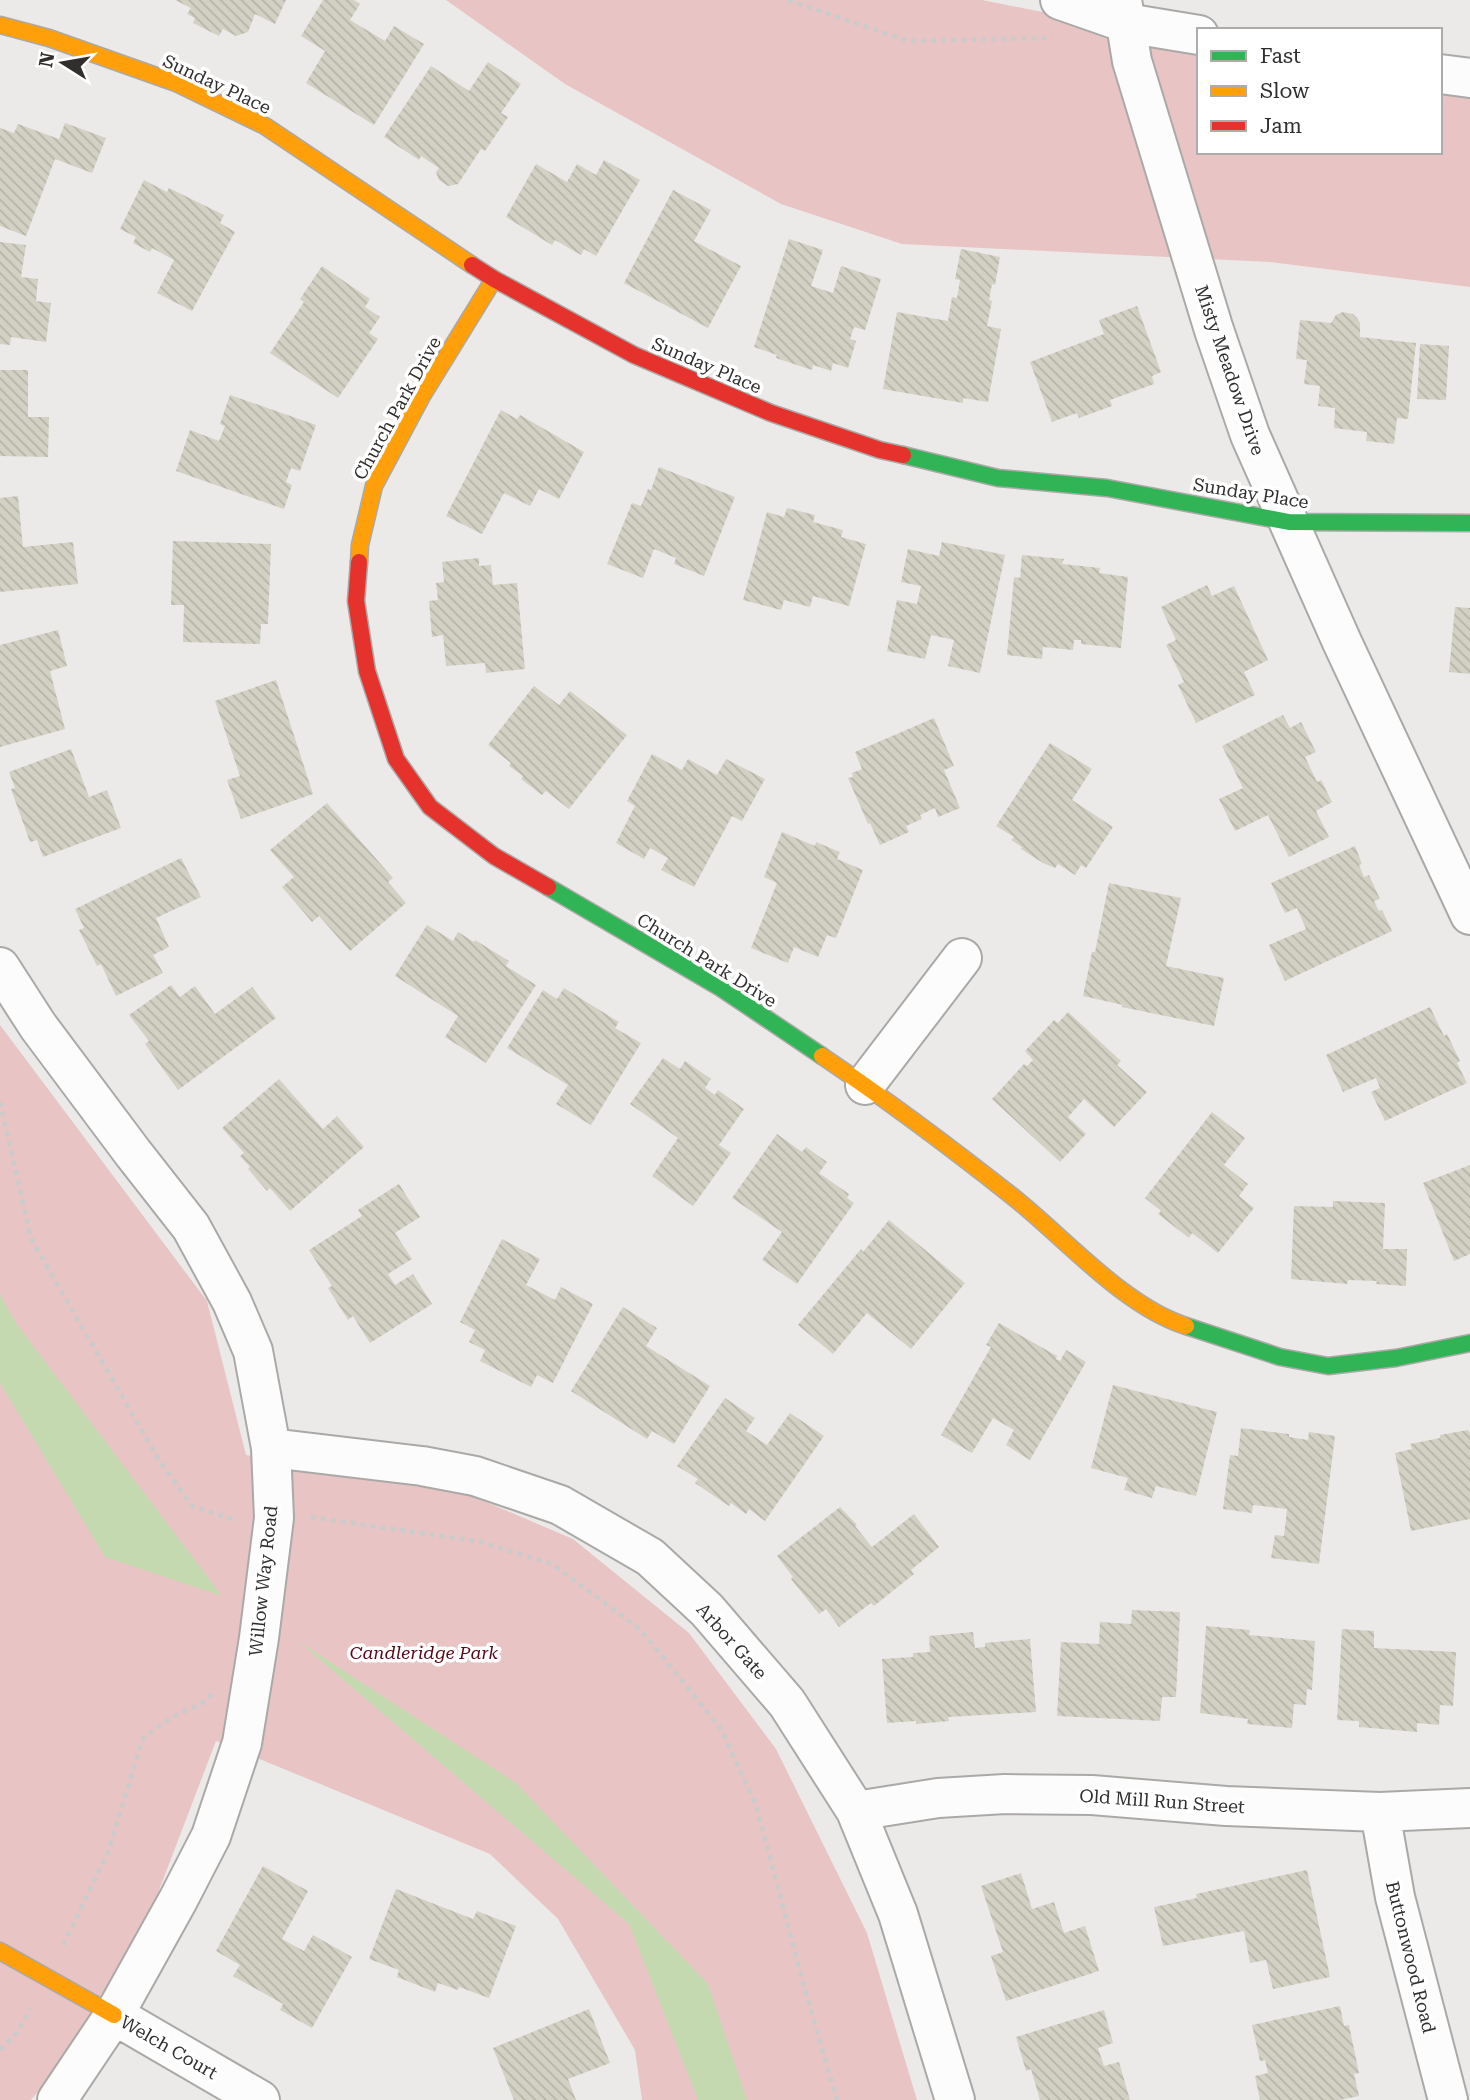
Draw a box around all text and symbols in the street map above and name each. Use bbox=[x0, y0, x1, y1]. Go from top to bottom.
north arrow bbox=[28, 28, 98, 98]
legend bbox=[1197, 28, 1442, 154]
text: Fast bbox=[1260, 44, 1301, 68]
text: N bbox=[34, 50, 60, 69]
street label: Sunday Place bbox=[160, 50, 274, 118]
text: Slow bbox=[1260, 79, 1310, 103]
text: Jam bbox=[1260, 114, 1302, 138]
street label: Misty Meadow Drive bbox=[1191, 282, 1269, 458]
street label: Church Park Drive bbox=[349, 333, 445, 483]
street label: Sunday Place bbox=[649, 333, 765, 397]
street label: Sunday Place bbox=[1192, 474, 1310, 513]
street label: Church Park Drive bbox=[633, 909, 781, 1011]
street label: Willow Way Road bbox=[245, 1504, 281, 1657]
street label: Arbor Gate bbox=[692, 1599, 772, 1683]
park label: Candleridge Park bbox=[350, 1642, 498, 1663]
street label: Old Mill Run Street bbox=[1079, 1785, 1246, 1817]
street label: Buttonwood Road bbox=[1382, 1879, 1440, 2036]
street label: Welch Court bbox=[117, 2011, 222, 2083]

